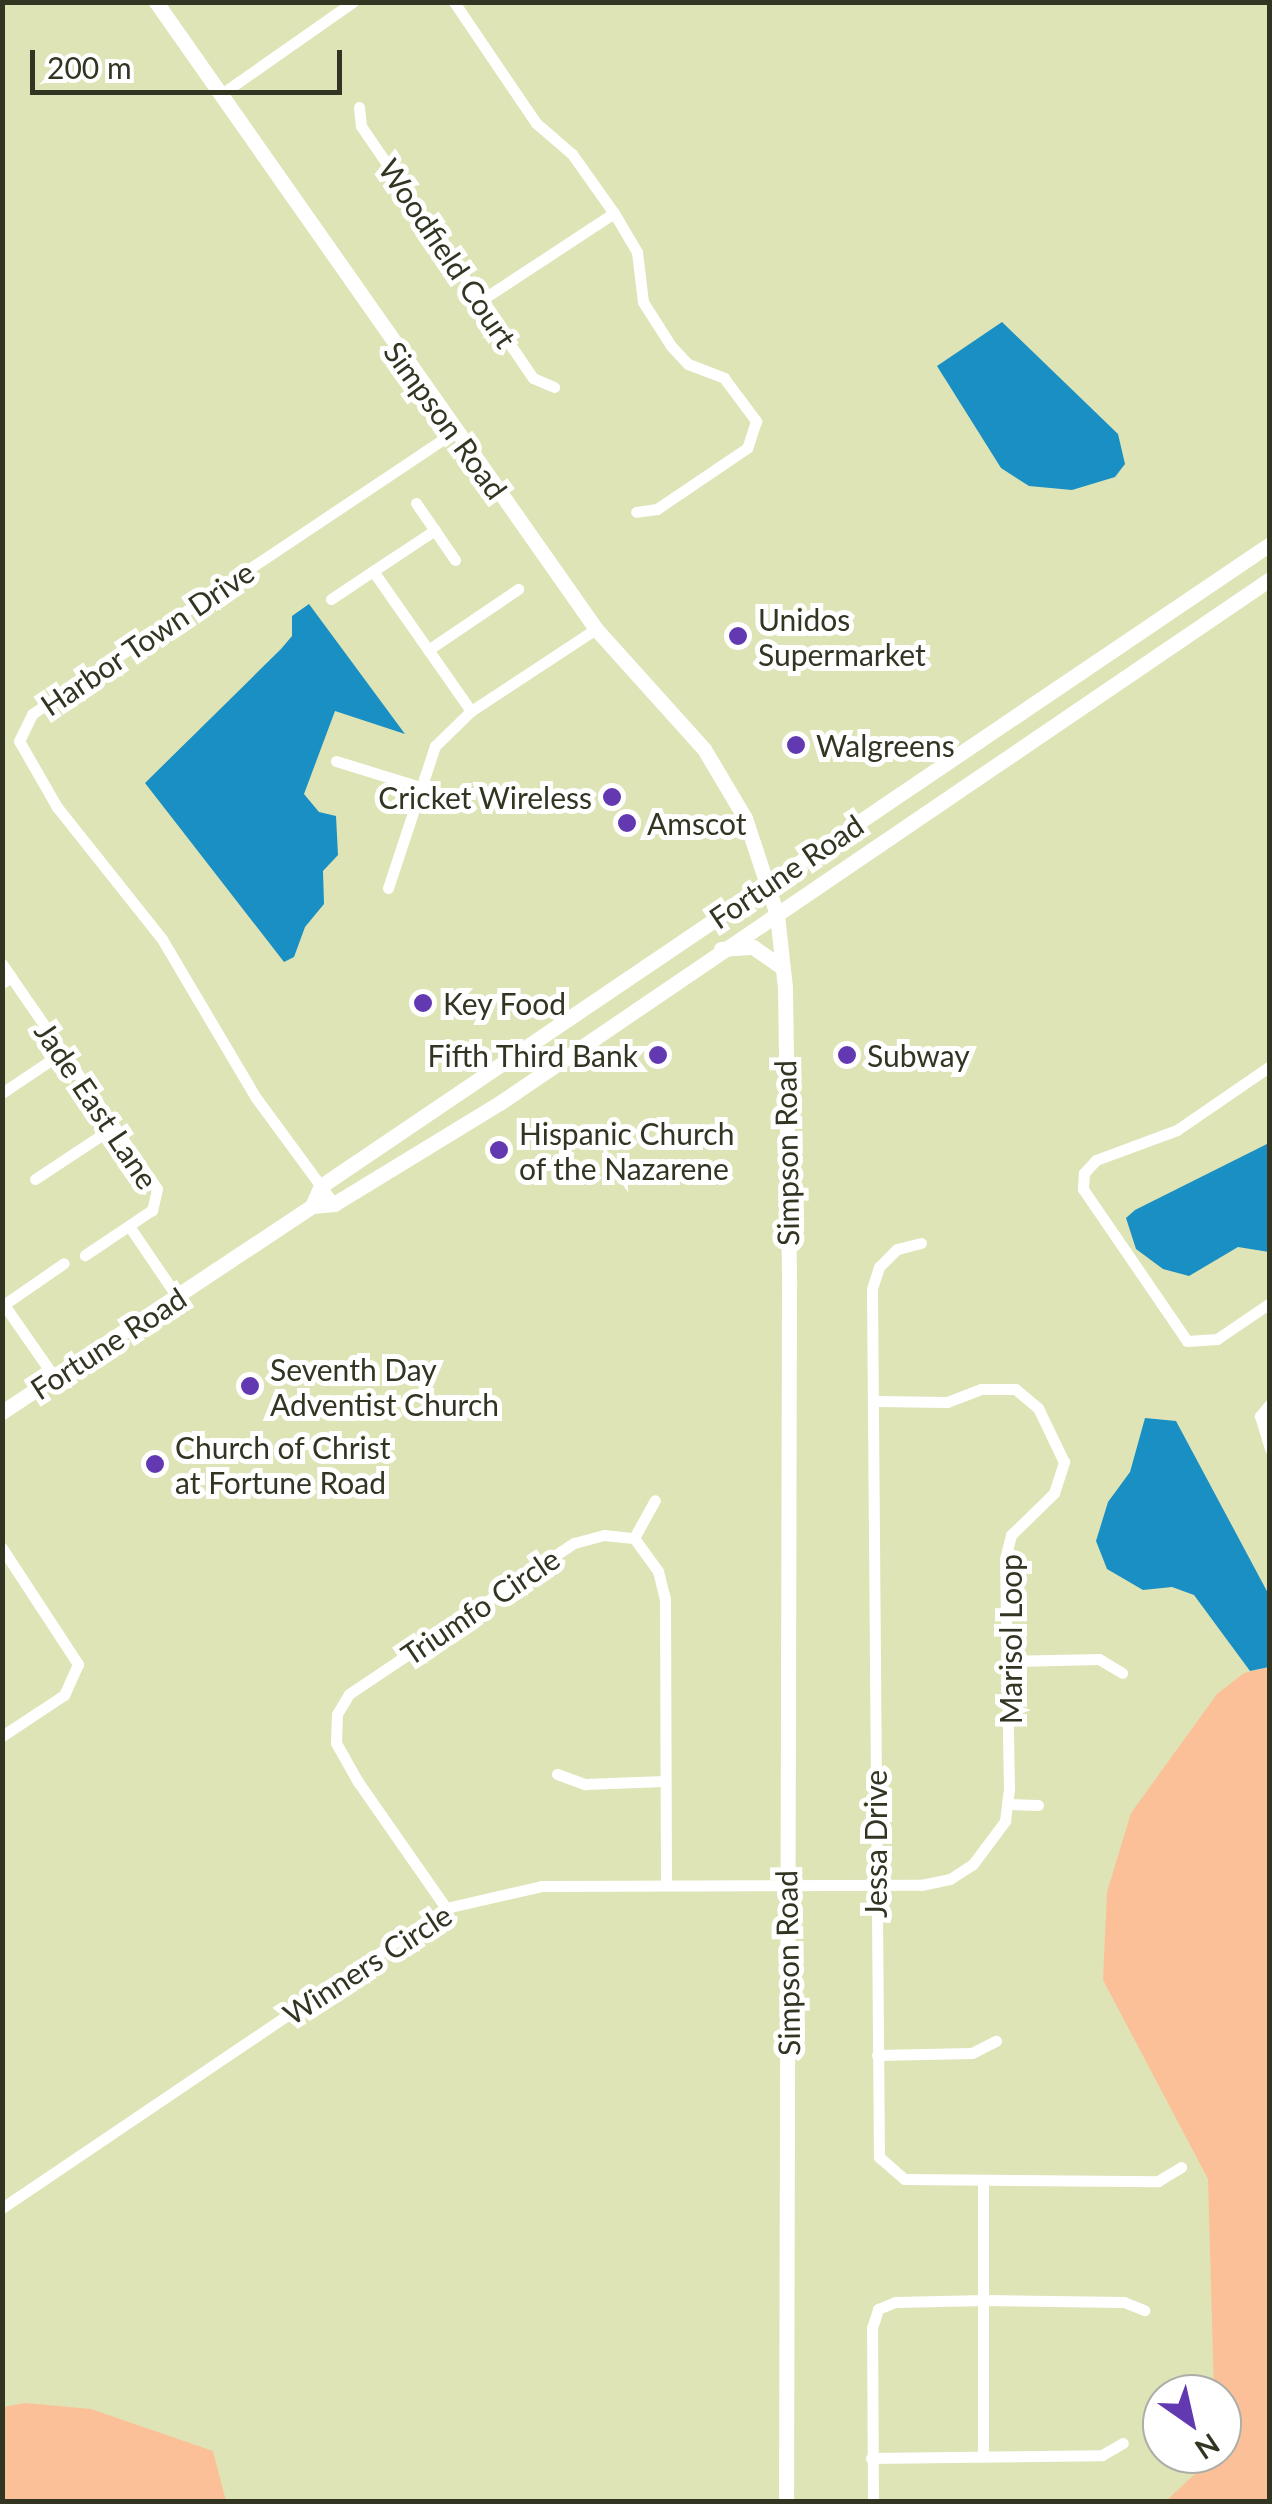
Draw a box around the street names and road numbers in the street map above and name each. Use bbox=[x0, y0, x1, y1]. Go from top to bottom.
street label: Woodfield Court bbox=[372, 152, 524, 354]
street label: Simpson Road bbox=[377, 334, 515, 506]
street label: Harbor Town Drive bbox=[33, 553, 261, 723]
street label: Fortune Road bbox=[702, 806, 870, 936]
street label: Jade East Lane bbox=[28, 1015, 166, 1195]
street label: Simpson Road bbox=[766, 1060, 806, 1246]
street label: Fortune Road bbox=[24, 1279, 192, 1407]
street label: Triumfo Circle bbox=[394, 1540, 566, 1672]
street label: Marisol Loop bbox=[992, 1554, 1028, 1724]
street label: Jessa Drive bbox=[857, 1770, 893, 1918]
street label: Simpson Road bbox=[767, 1870, 807, 2056]
street label: Winners Circle bbox=[276, 1896, 458, 2032]

